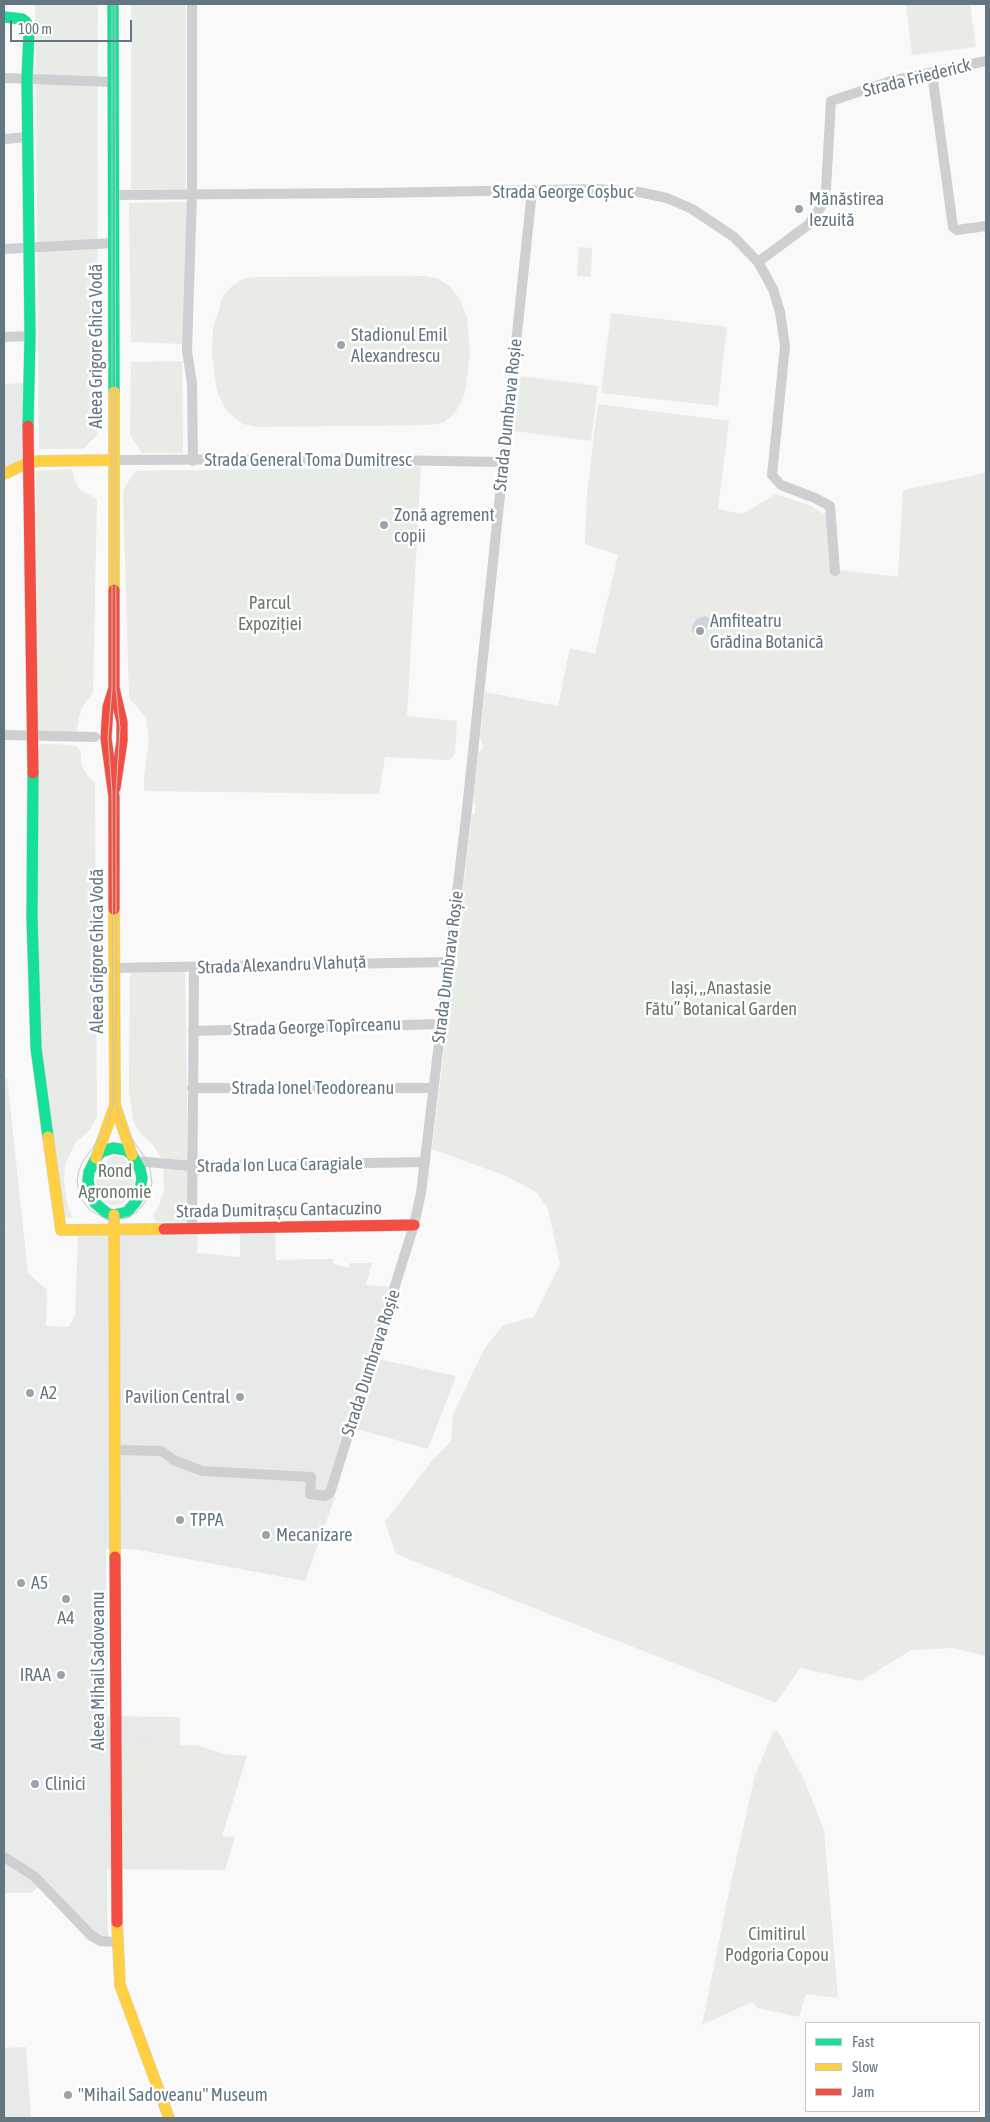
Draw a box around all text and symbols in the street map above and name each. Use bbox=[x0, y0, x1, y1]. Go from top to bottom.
scale bar bbox=[12, 10, 135, 42]
text: 100 m bbox=[18, 20, 52, 37]
street label: Strada Friederick bbox=[861, 54, 973, 102]
street label: Strada George Coșbuc bbox=[492, 181, 634, 203]
place label: Mănăstirea Iezuită bbox=[809, 188, 884, 230]
marker: Mănăstirea Iezuită bbox=[793, 203, 805, 215]
street label: Aleea Grigore Ghica Vodă bbox=[85, 264, 107, 428]
place label: Stadionul Emil Alexandrescu bbox=[351, 324, 447, 366]
street label: Strada Dumbrava Roșie bbox=[489, 338, 527, 492]
marker: Stadionul Emil Alexandrescu bbox=[335, 339, 347, 351]
street label: Strada General Toma Dumitresc bbox=[204, 449, 412, 471]
place label: Zonă agrement copii bbox=[394, 504, 495, 546]
marker: Zonă agrement copii bbox=[378, 519, 390, 531]
park label: Parcul Expoziției bbox=[238, 592, 302, 634]
place label: Amfiteatru Grădina Botanică bbox=[710, 610, 824, 652]
marker: Amfiteatru Grădina Botanică bbox=[694, 625, 706, 637]
street label: Aleea Grigore Ghica Vodă bbox=[86, 869, 108, 1033]
street label: Strada Dumbrava Roșie bbox=[428, 890, 468, 1044]
street label: Strada Alexandru Vlahuță bbox=[197, 951, 367, 979]
park label: Iași, „Anastasie Fătu” Botanical Garden bbox=[645, 977, 797, 1020]
street label: Strada George Topîrceanu bbox=[233, 1013, 401, 1041]
street label: Strada Ionel Teodoreanu bbox=[232, 1077, 394, 1099]
street label: Strada Ion Luca Caragiale bbox=[197, 1153, 363, 1177]
park label: Rond Agronomie bbox=[79, 1160, 151, 1202]
street label: Strada Dumitrașcu Cantacuzino bbox=[176, 1197, 382, 1223]
street label: Strada Dumbrava Roșie bbox=[337, 1287, 405, 1439]
place label: A2 bbox=[40, 1382, 57, 1404]
place label: Pavilion Central bbox=[125, 1386, 230, 1408]
marker: A2 bbox=[24, 1387, 36, 1399]
marker: Pavilion Central bbox=[234, 1391, 246, 1403]
place label: TPPA bbox=[190, 1509, 224, 1531]
marker: TPPA bbox=[174, 1514, 186, 1526]
place label: Mecanizare bbox=[276, 1524, 352, 1546]
marker: Mecanizare bbox=[260, 1529, 272, 1541]
place label: A5 bbox=[31, 1572, 48, 1594]
marker: A5 bbox=[15, 1577, 27, 1589]
street label: Aleea Mihail Sadoveanu bbox=[87, 1591, 109, 1751]
marker: A4 bbox=[60, 1593, 72, 1605]
place label: A4 bbox=[57, 1607, 75, 1629]
place label: IRAA bbox=[20, 1664, 51, 1686]
marker: IRAA bbox=[55, 1669, 67, 1681]
place label: Clinici bbox=[45, 1773, 86, 1795]
marker: Clinici bbox=[29, 1778, 41, 1790]
park label: Cimitirul Podgoria Copou bbox=[725, 1923, 829, 1966]
legend bbox=[805, 2022, 980, 2112]
text: Fast bbox=[852, 2033, 874, 2050]
text: Slow bbox=[852, 2058, 878, 2075]
text: Jam bbox=[852, 2083, 875, 2100]
place label: "Mihail Sadoveanu" Museum bbox=[78, 2084, 268, 2106]
marker: "Mihail Sadoveanu" Museum bbox=[62, 2089, 74, 2101]

